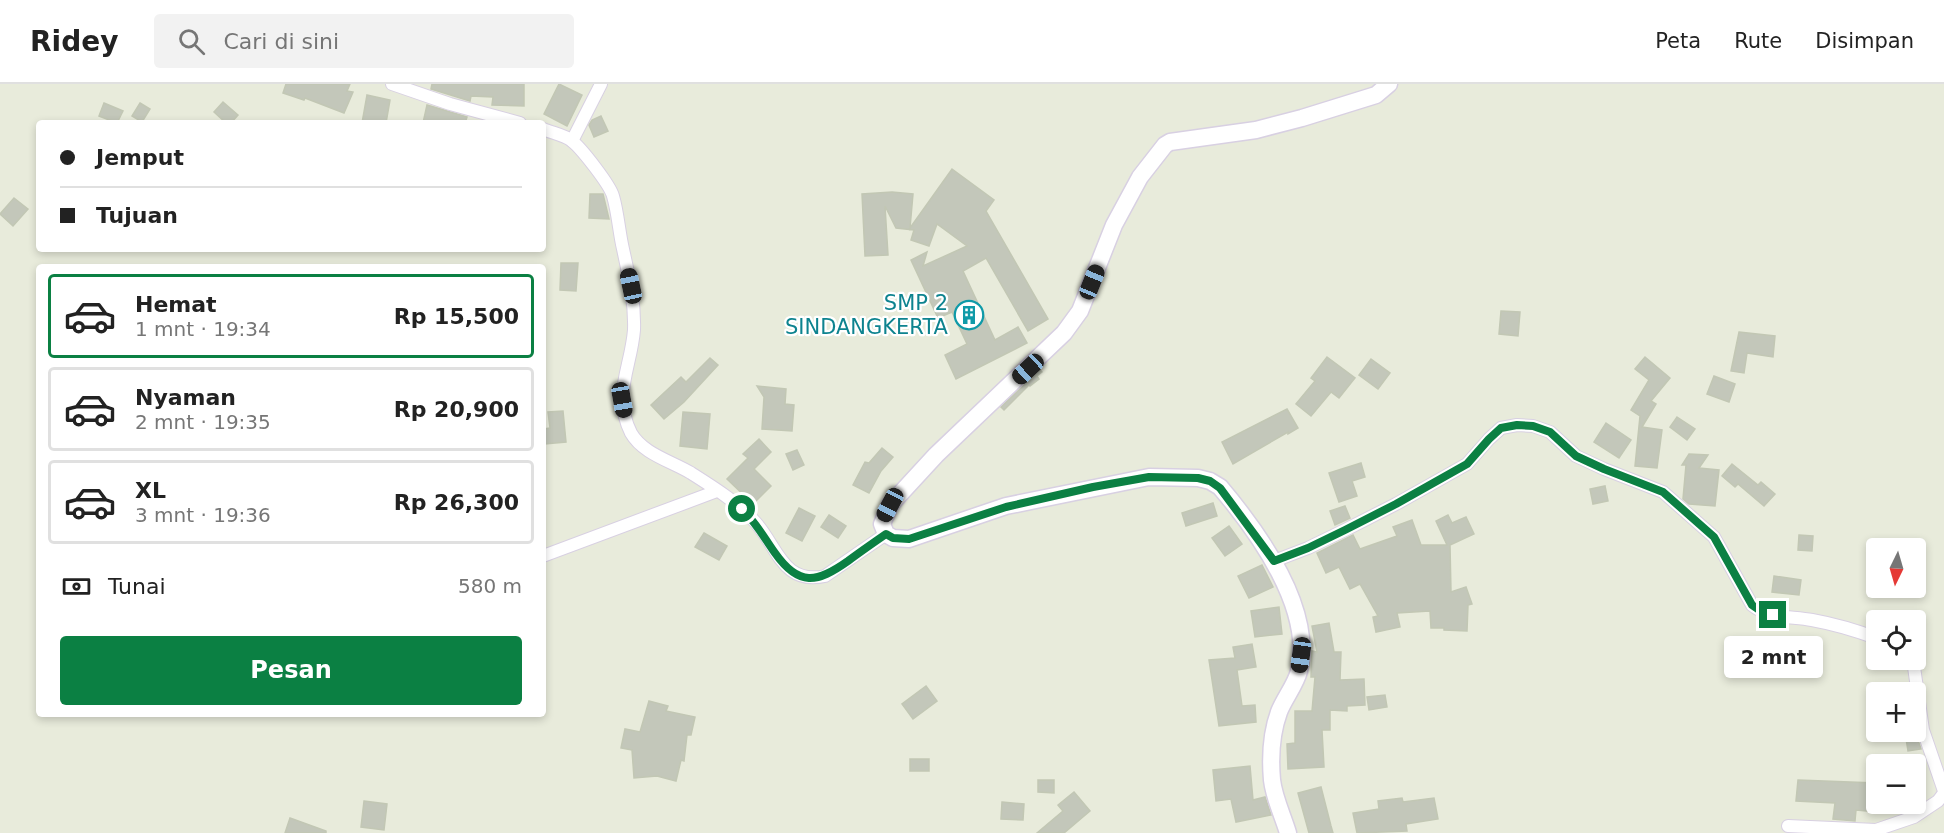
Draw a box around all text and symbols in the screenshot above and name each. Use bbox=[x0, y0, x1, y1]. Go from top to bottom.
search box bbox=[154, 14, 574, 68]
text: Ridey bbox=[30, 25, 118, 58]
icon: search bbox=[175, 25, 208, 58]
text: Cari di sini bbox=[223, 29, 339, 54]
text: Peta bbox=[1655, 29, 1701, 53]
text: Rute bbox=[1734, 29, 1782, 53]
text: Disimpan bbox=[1815, 29, 1914, 53]
text: Jemput bbox=[96, 145, 184, 170]
text: Tujuan bbox=[96, 203, 178, 228]
car bbox=[1077, 262, 1107, 302]
car bbox=[618, 267, 644, 305]
icon: car bbox=[63, 289, 117, 343]
place label: SMP 2 SINDANGKERTA bbox=[785, 291, 949, 339]
text: Hemat bbox=[135, 292, 217, 317]
building icon: SMP 2 SINDANGKERTA bbox=[953, 299, 985, 331]
text: Rp 15,500 bbox=[394, 304, 519, 329]
text: 1 mnt · 19:34 bbox=[135, 317, 271, 341]
car bbox=[1009, 350, 1047, 388]
car bbox=[610, 381, 634, 419]
icon: car bbox=[63, 382, 117, 436]
text: Nyaman bbox=[135, 385, 236, 410]
text: Rp 20,900 bbox=[394, 397, 519, 422]
text: 2 mnt · 19:35 bbox=[135, 410, 271, 434]
icon: car bbox=[63, 475, 117, 529]
text: XL bbox=[135, 478, 166, 503]
car bbox=[874, 485, 906, 525]
text: Rp 26,300 bbox=[394, 490, 519, 515]
route start bbox=[728, 495, 755, 522]
text: 3 mnt · 19:36 bbox=[135, 503, 271, 527]
north arrow bbox=[1866, 538, 1926, 598]
map controls bbox=[1866, 538, 1926, 814]
icon: cash bbox=[60, 570, 93, 603]
text: Tunai bbox=[108, 574, 166, 599]
text: 580 m bbox=[458, 574, 522, 598]
route end bbox=[1759, 601, 1786, 628]
button: locate bbox=[1866, 610, 1926, 670]
button: Pesan bbox=[60, 636, 522, 705]
car bbox=[1290, 636, 1312, 674]
callout: 2 mnt bbox=[1724, 636, 1822, 678]
text: 2 mnt bbox=[1741, 645, 1806, 669]
button: + bbox=[1866, 682, 1926, 742]
button: − bbox=[1866, 754, 1926, 814]

